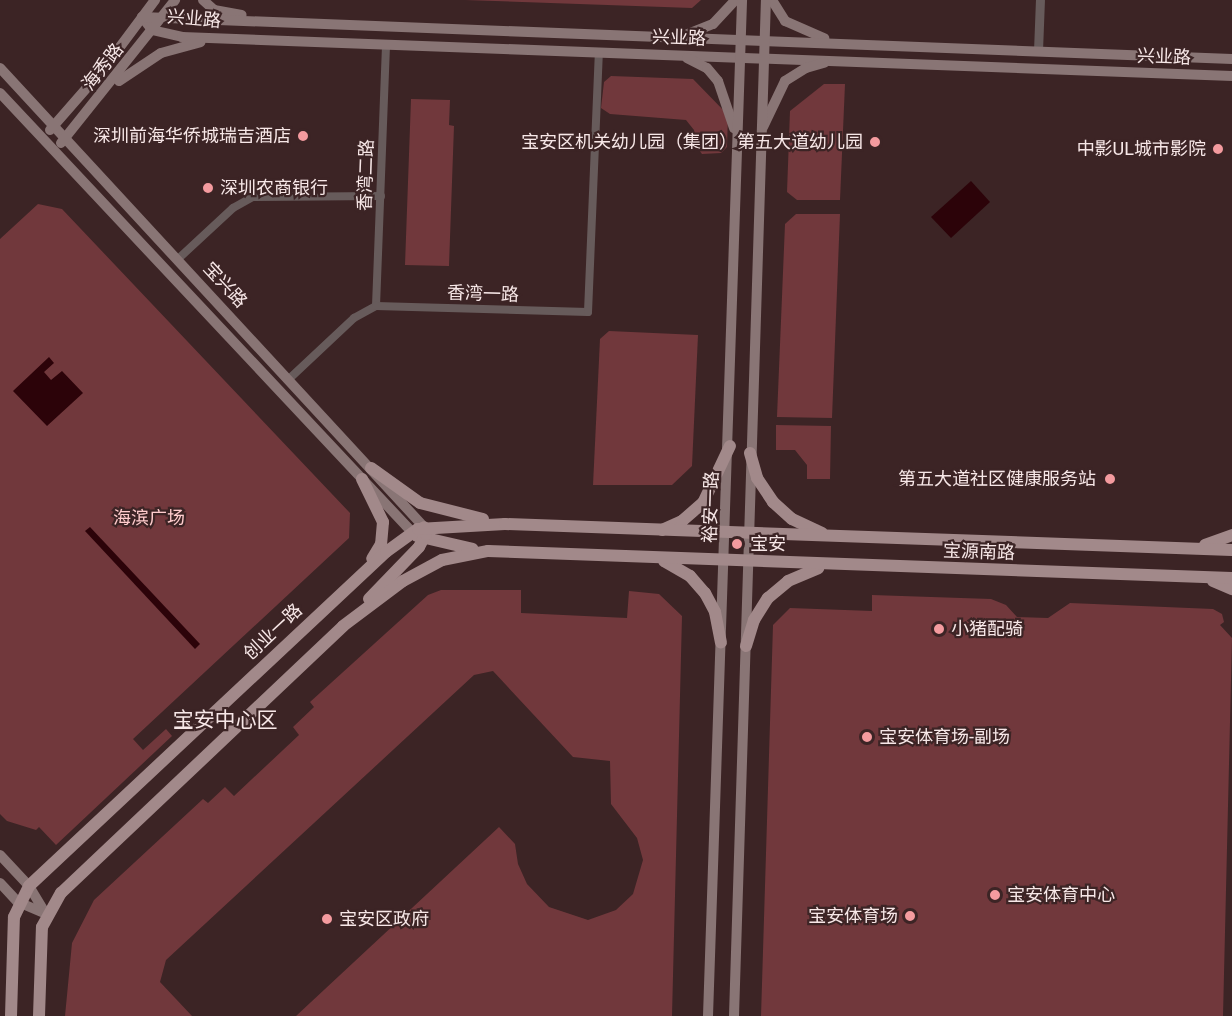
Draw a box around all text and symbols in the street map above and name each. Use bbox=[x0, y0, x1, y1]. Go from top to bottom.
street label: 兴业路 bbox=[166, 6, 222, 32]
street label: 兴业路 bbox=[652, 26, 706, 50]
street label: 海秀路 bbox=[78, 39, 128, 95]
street label: 兴业路 bbox=[1137, 45, 1191, 69]
place label: 深圳前海华侨城瑞吉酒店 bbox=[93, 125, 291, 147]
marker: 深圳前海华侨城瑞吉酒店 bbox=[296, 129, 310, 143]
place label: 宝安区机关幼儿园（集团）第五大道幼儿园 bbox=[521, 131, 863, 153]
marker: 宝安区机关幼儿园（集团）第五大道幼儿园 bbox=[868, 135, 882, 149]
place label: 中影UL城市影院 bbox=[1077, 138, 1206, 160]
street label: 香湾二路 bbox=[354, 139, 378, 211]
marker: 中影UL城市影院 bbox=[1211, 142, 1225, 156]
place label: 深圳农商银行 bbox=[220, 177, 328, 199]
marker: 深圳农商银行 bbox=[201, 181, 215, 195]
street label: 宝兴路 bbox=[199, 258, 251, 312]
street label: 香湾一路 bbox=[447, 282, 519, 306]
place label: 第五大道社区健康服务站 bbox=[898, 468, 1096, 490]
marker: 第五大道社区健康服务站 bbox=[1101, 470, 1119, 488]
street label: 裕安一路 bbox=[699, 471, 723, 543]
park label: 海滨广场 bbox=[113, 507, 185, 529]
place label: 宝安 bbox=[750, 533, 786, 555]
marker: 宝安 bbox=[728, 535, 746, 553]
street label: 宝源南路 bbox=[943, 540, 1015, 564]
street label: 创业一路 bbox=[239, 600, 307, 664]
place label: 小猪配骑 bbox=[951, 618, 1023, 640]
marker: 小猪配骑 bbox=[932, 622, 946, 636]
district label: 宝安中心区 bbox=[173, 707, 277, 733]
place label: 宝安体育场-副场 bbox=[879, 726, 1010, 748]
marker: 宝安体育场-副场 bbox=[860, 730, 874, 744]
place label: 宝安体育中心 bbox=[1007, 884, 1115, 906]
marker: 宝安体育中心 bbox=[988, 888, 1002, 902]
place label: 宝安体育场 bbox=[808, 905, 898, 927]
place label: 宝安区政府 bbox=[339, 908, 429, 930]
marker: 宝安体育场 bbox=[903, 909, 917, 923]
marker: 宝安区政府 bbox=[320, 912, 334, 926]

